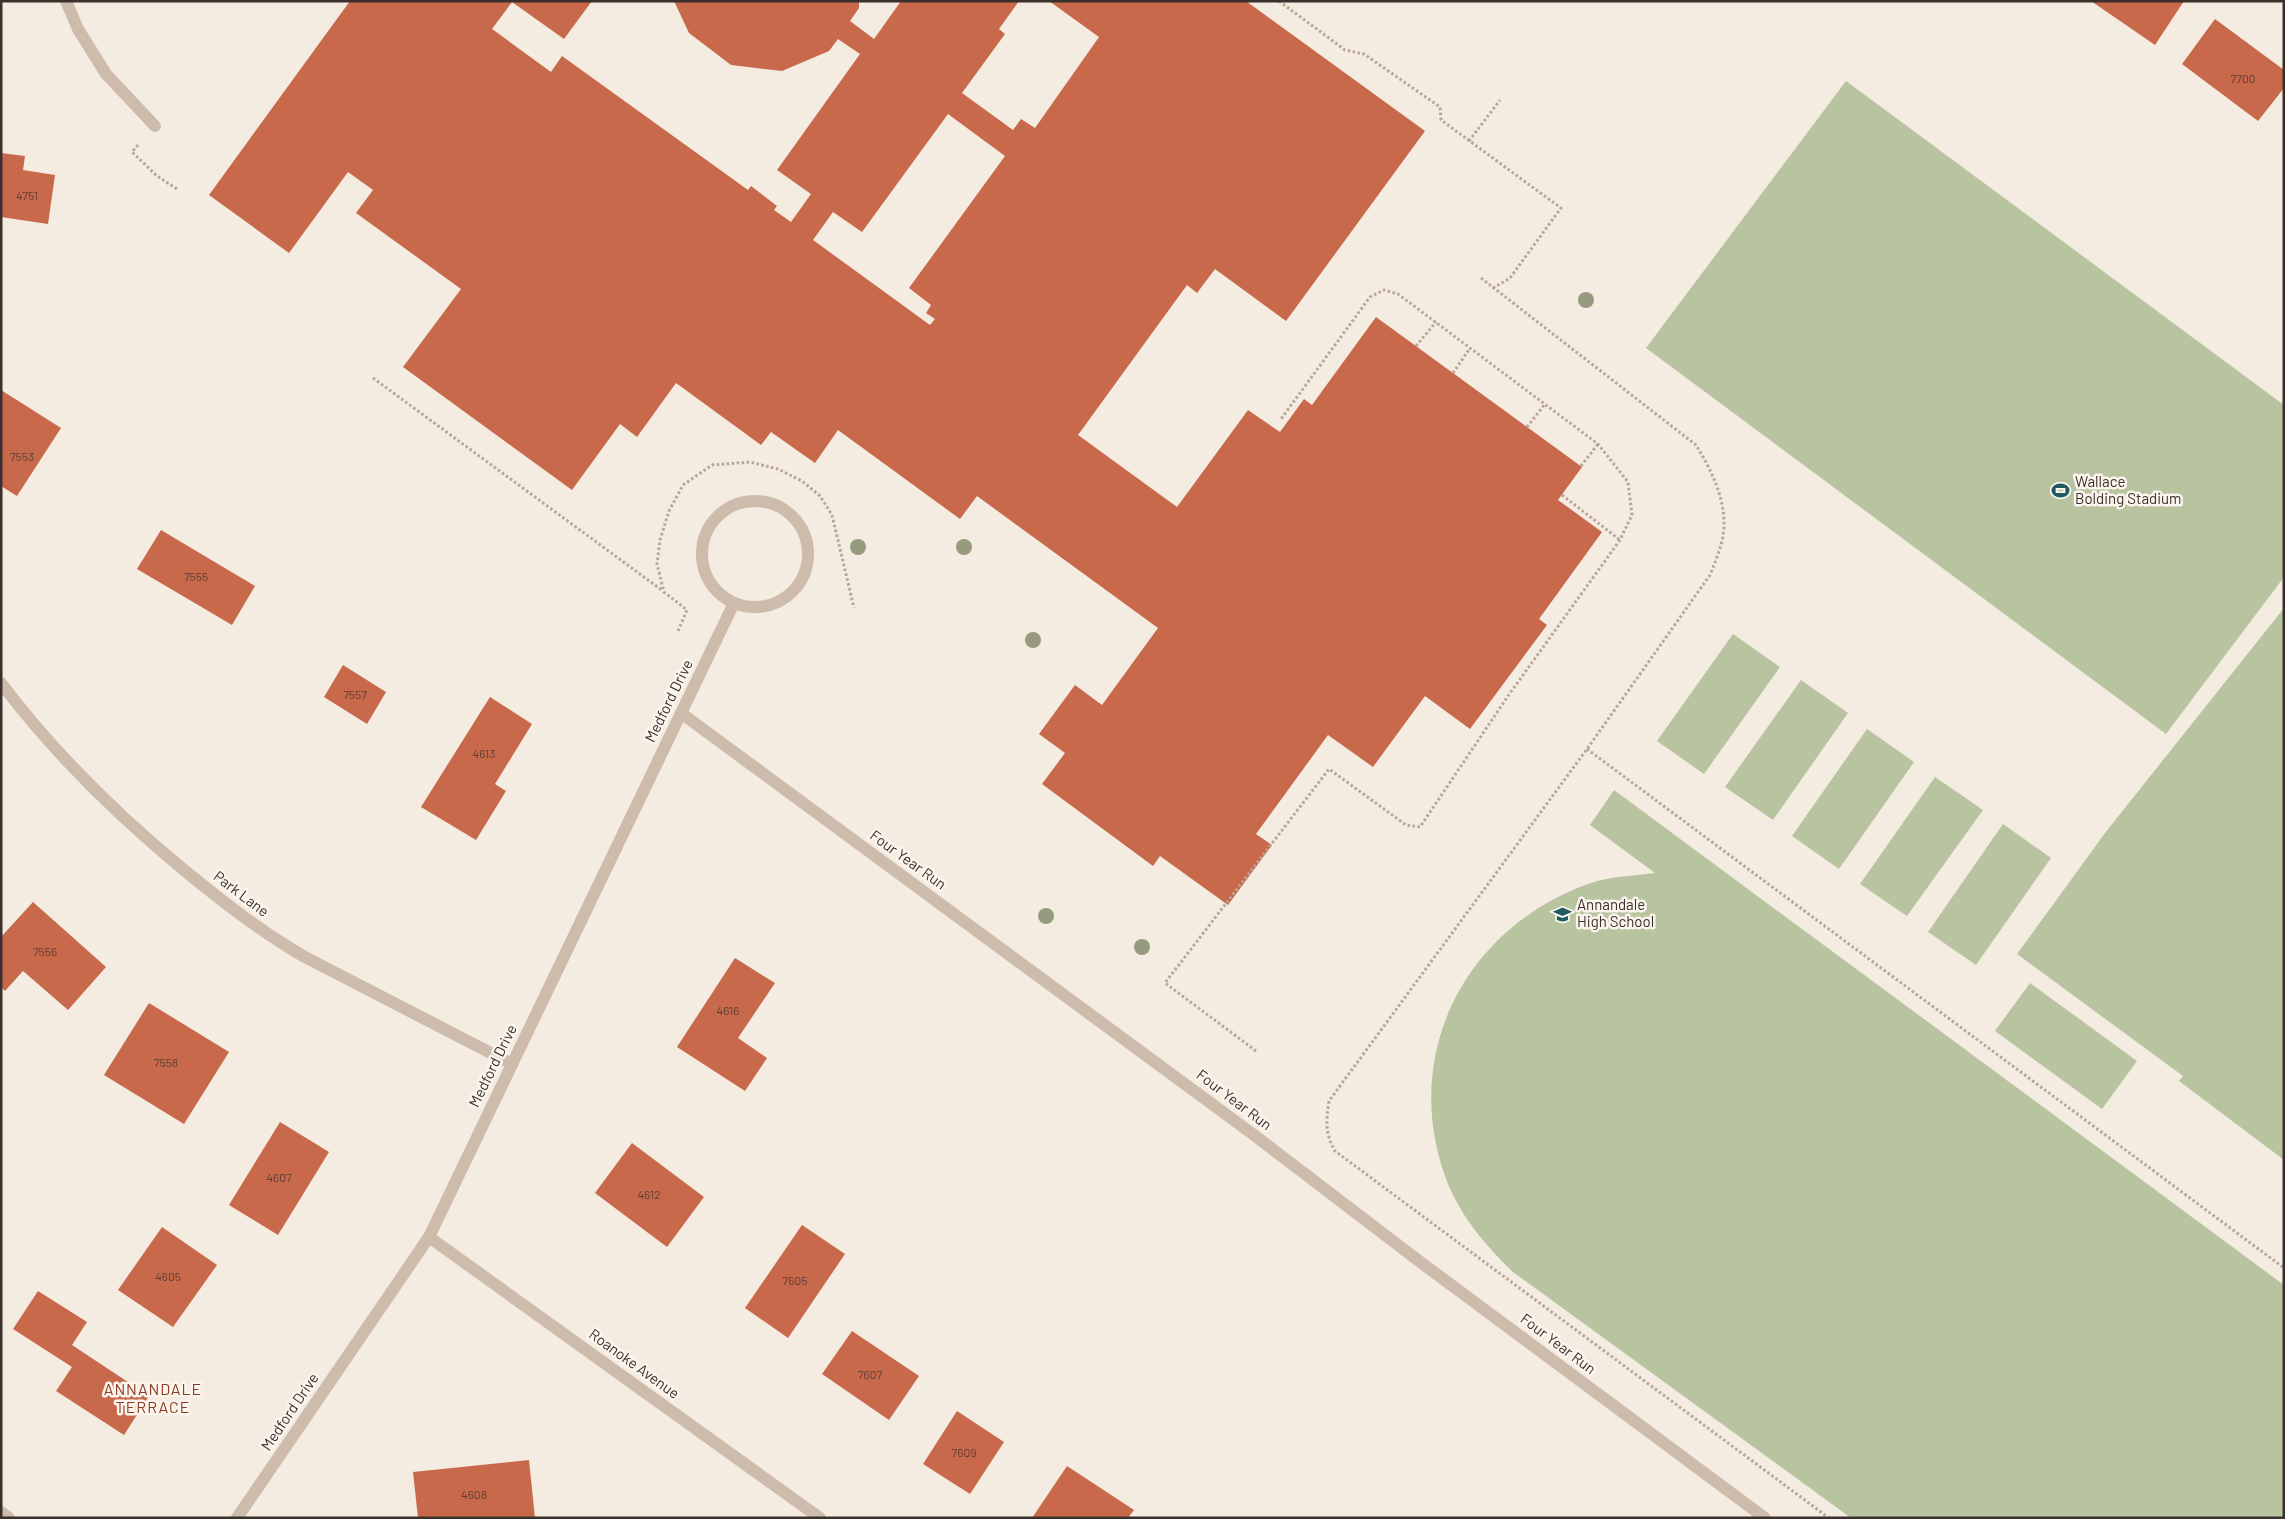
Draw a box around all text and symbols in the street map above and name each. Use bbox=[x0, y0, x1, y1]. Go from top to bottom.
house number: 7700 bbox=[2231, 71, 2255, 85]
house number: 4751 bbox=[16, 188, 38, 202]
house number: 7553 bbox=[10, 449, 34, 463]
place label: Wallace Bolding Stadium bbox=[2075, 472, 2182, 507]
sports icon: Wallace Bolding Stadium bbox=[2051, 481, 2071, 501]
house number: 7555 bbox=[184, 569, 208, 583]
street label: Medford Drive bbox=[640, 656, 696, 745]
house number: 7557 bbox=[343, 687, 367, 701]
house number: 4613 bbox=[473, 746, 495, 760]
street label: Four Year Run bbox=[867, 826, 950, 893]
street label: Park Lane bbox=[210, 867, 273, 920]
place label: Annandale High School bbox=[1577, 895, 1654, 930]
school or university icon: Annandale High School bbox=[1553, 904, 1573, 924]
house number: 7556 bbox=[33, 944, 57, 958]
house number: 4616 bbox=[717, 1003, 739, 1017]
street label: Medford Drive bbox=[464, 1021, 520, 1110]
house number: 7558 bbox=[154, 1055, 178, 1069]
street label: Four Year Run bbox=[1193, 1065, 1276, 1133]
house number: 4607 bbox=[266, 1170, 292, 1184]
house number: 4612 bbox=[637, 1187, 661, 1201]
house number: 4605 bbox=[155, 1269, 181, 1283]
house number: 7605 bbox=[783, 1273, 807, 1287]
street label: Four Year Run bbox=[1517, 1309, 1600, 1377]
street label: Roanoke Avenue bbox=[586, 1324, 683, 1402]
house number: 7607 bbox=[858, 1367, 882, 1381]
street label: Medford Drive bbox=[257, 1369, 322, 1454]
district label: ANNANDALE TERRACE bbox=[104, 1379, 202, 1416]
house number: 7609 bbox=[952, 1445, 976, 1459]
house number: 4608 bbox=[461, 1487, 487, 1501]

